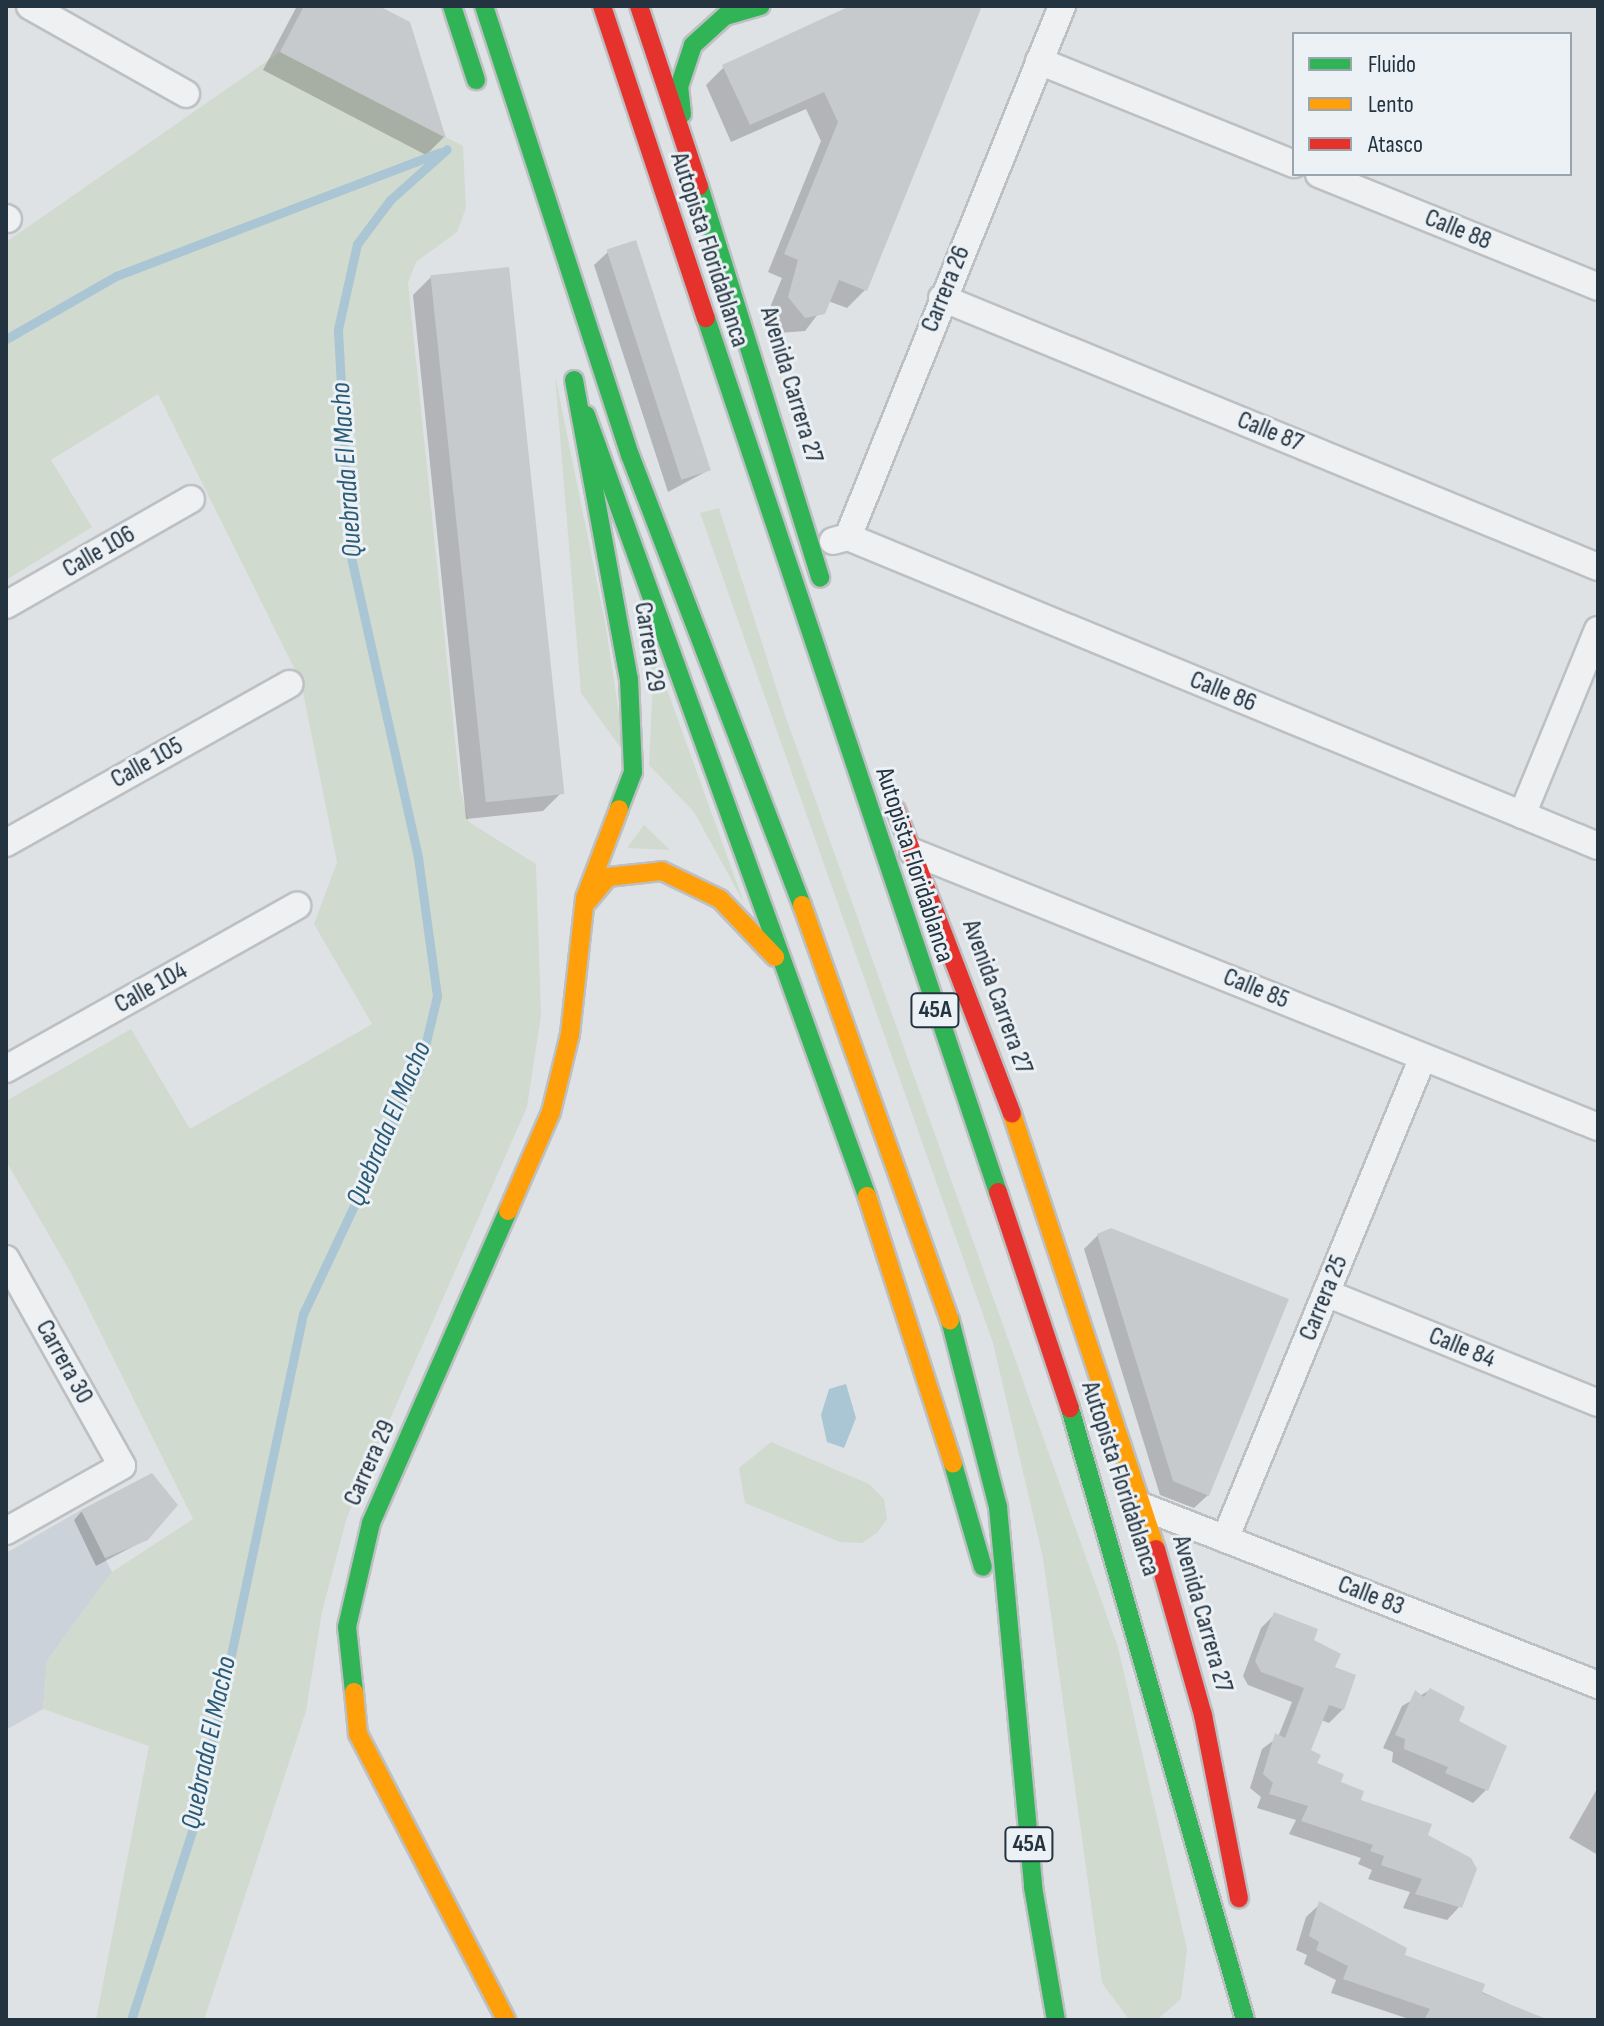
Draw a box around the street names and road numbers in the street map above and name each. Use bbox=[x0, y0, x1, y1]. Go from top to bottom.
street label: Autopista Floridablanca bbox=[663, 149, 755, 351]
street label: Calle 88 bbox=[1420, 203, 1496, 257]
street label: Carrera 26 bbox=[915, 241, 977, 337]
street label: Avenida Carrera 27 bbox=[752, 303, 830, 467]
street label: Calle 87 bbox=[1233, 405, 1307, 459]
street label: Calle 106 bbox=[57, 519, 141, 585]
street label: Carrera 29 bbox=[627, 600, 671, 694]
street label: Calle 86 bbox=[1185, 665, 1261, 719]
street label: Calle 105 bbox=[106, 731, 188, 795]
street label: Autopista Floridablanca bbox=[868, 764, 960, 966]
street label: Avenida Carrera 27 bbox=[955, 916, 1039, 1078]
street label: Calle 104 bbox=[109, 955, 193, 1021]
street label: Calle 85 bbox=[1219, 962, 1293, 1016]
road number: 45A bbox=[909, 990, 961, 1030]
street label: Carrera 25 bbox=[1293, 1251, 1355, 1345]
street label: Carrera 30 bbox=[28, 1315, 100, 1409]
street label: Calle 84 bbox=[1424, 1321, 1500, 1375]
street label: Autopista Floridablanca bbox=[1074, 1378, 1166, 1580]
street label: Carrera 29 bbox=[337, 1415, 403, 1511]
street label: Avenida Carrera 27 bbox=[1165, 1532, 1239, 1696]
street label: Calle 83 bbox=[1333, 1569, 1409, 1623]
road number: 45A bbox=[1003, 1824, 1055, 1864]

